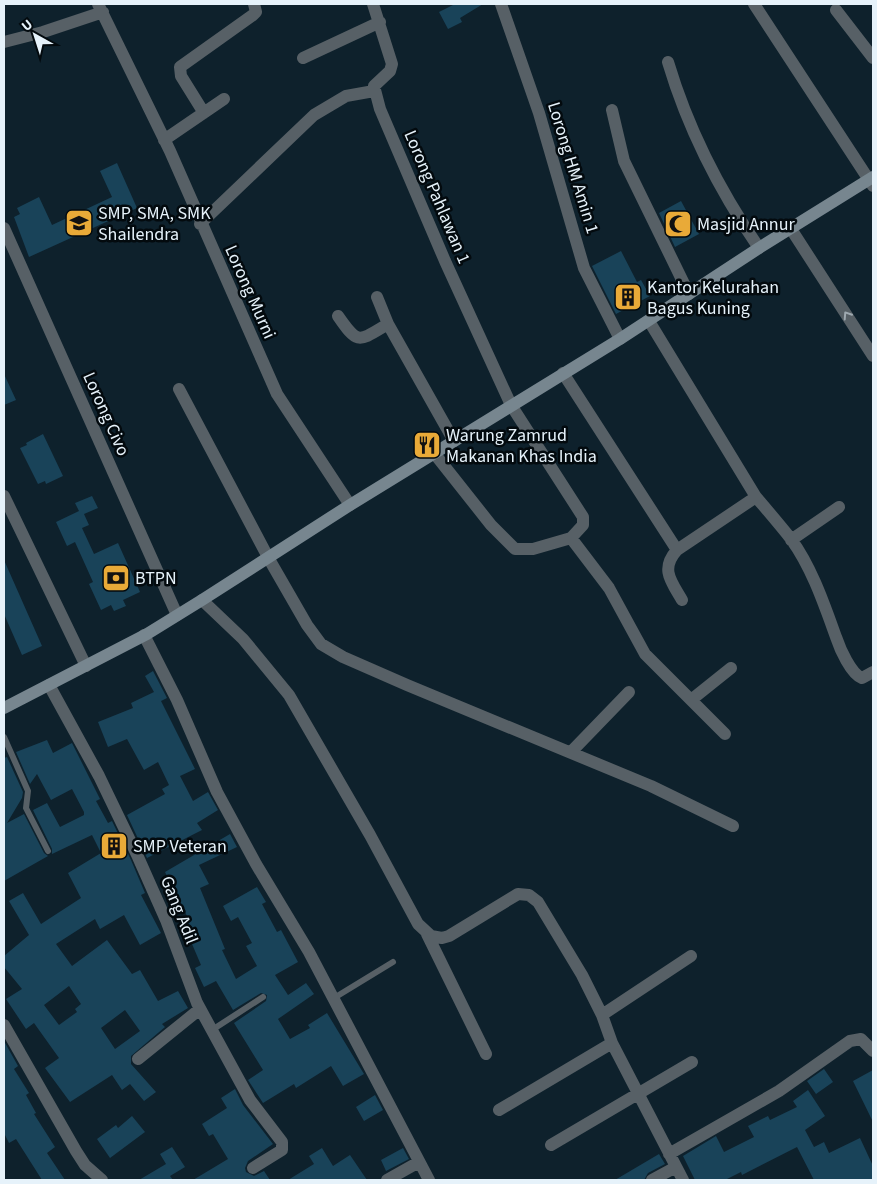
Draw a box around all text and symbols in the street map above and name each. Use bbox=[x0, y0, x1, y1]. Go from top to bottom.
north arrow bbox=[10, 10, 60, 60]
text: U bbox=[18, 15, 37, 36]
street label: Lorong HM Amin 1 bbox=[541, 99, 605, 237]
street label: Lorong Pahlawan 1 bbox=[398, 126, 476, 268]
place label: SMP, SMA, SMK Shailendra bbox=[98, 201, 211, 247]
school or university icon: SMP, SMA, SMK Shailendra bbox=[64, 208, 94, 238]
mosque icon: Masjid Annur bbox=[663, 209, 693, 239]
place label: Masjid Annur bbox=[697, 212, 795, 237]
street label: Lorong Murni bbox=[218, 241, 282, 343]
place label: Kantor Kelurahan Bagus Kuning bbox=[647, 275, 779, 321]
building icon: Kantor Kelurahan Bagus Kuning bbox=[613, 282, 643, 312]
one-way arrow bbox=[843, 311, 853, 320]
street label: Lorong Civo bbox=[76, 368, 136, 460]
place label: Warung Zamrud Makanan Khas India bbox=[446, 423, 597, 469]
restaurant icon: Warung Zamrud Makanan Khas India bbox=[412, 430, 442, 460]
bank icon: BTPN bbox=[101, 563, 131, 593]
place label: BTPN bbox=[135, 566, 177, 591]
building icon: SMP Veteran bbox=[99, 831, 129, 861]
place label: SMP Veteran bbox=[133, 834, 227, 859]
street label: Gang Adil bbox=[154, 872, 204, 948]

